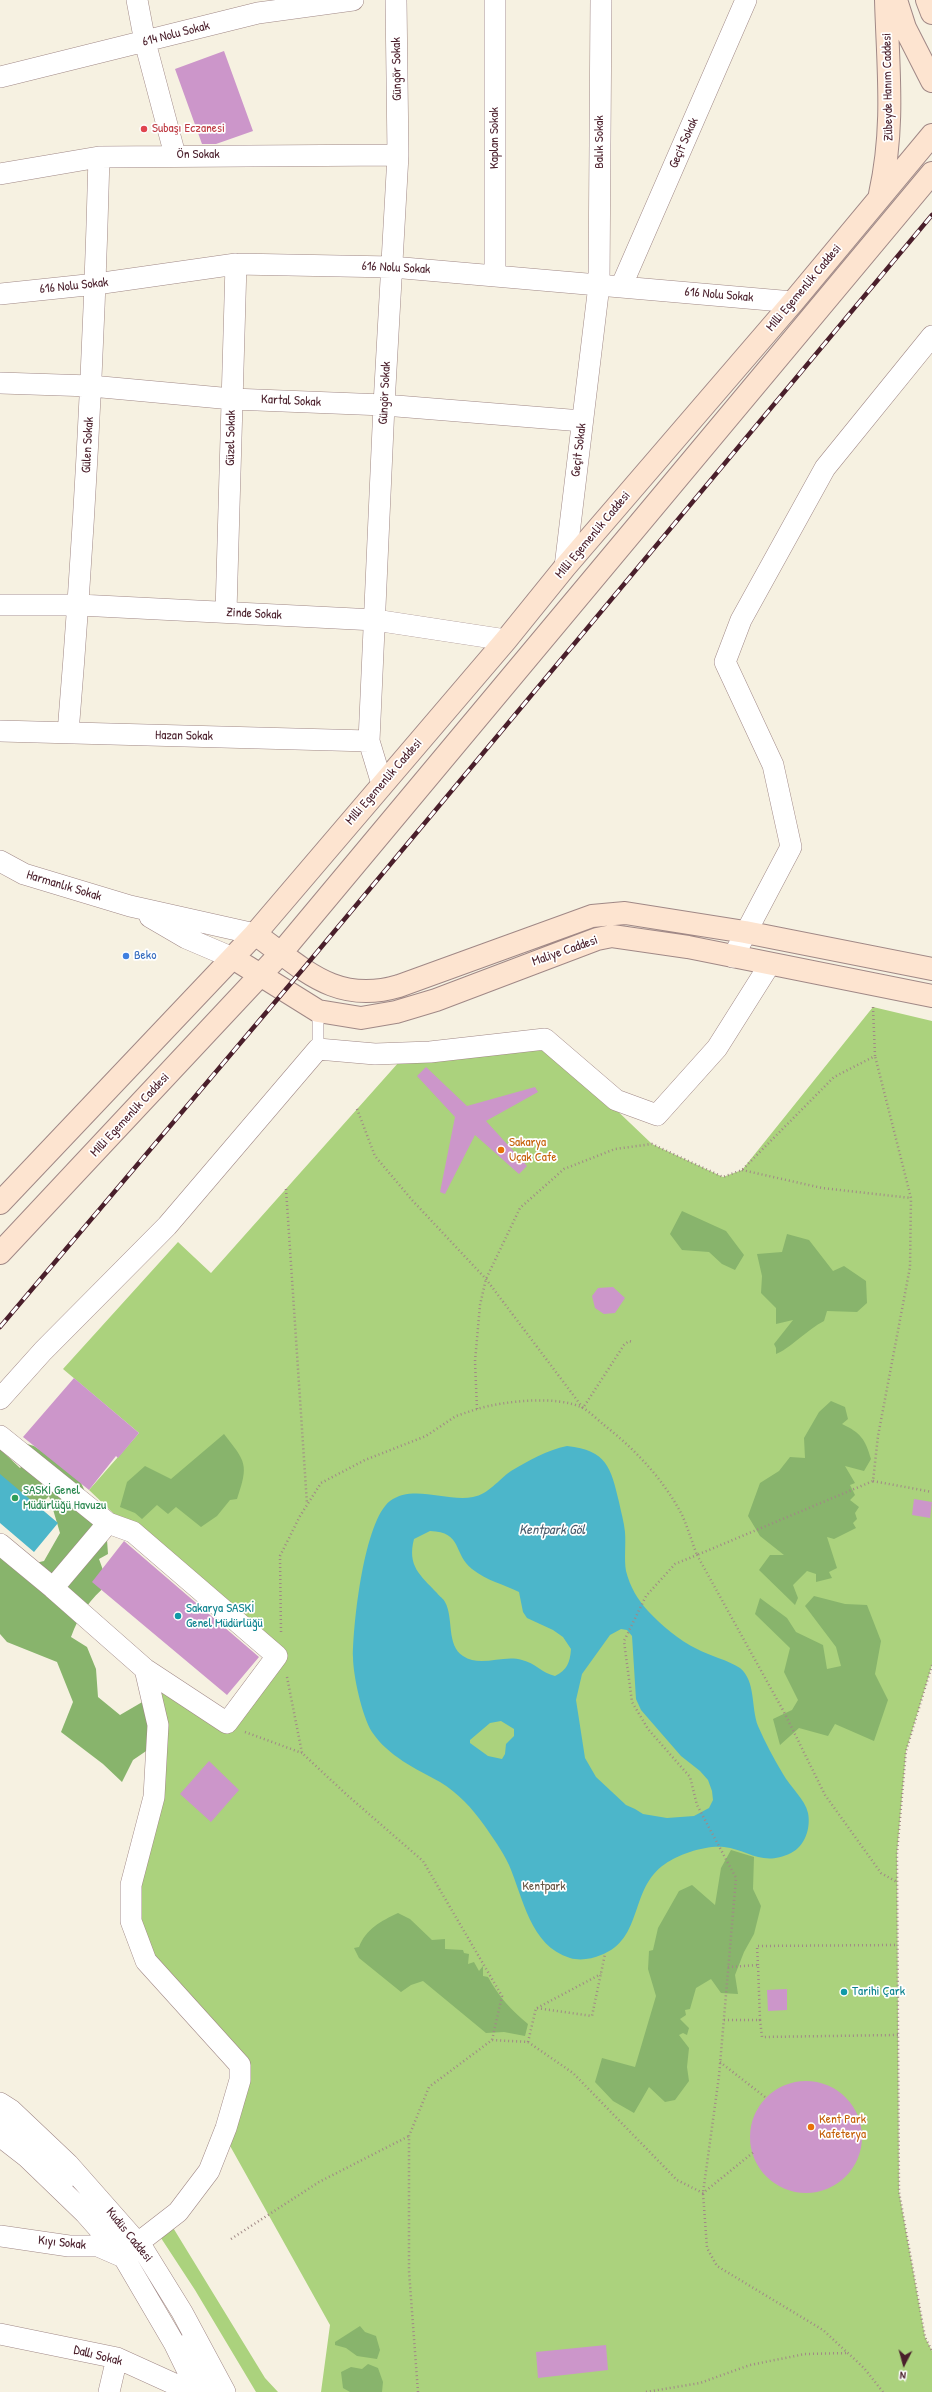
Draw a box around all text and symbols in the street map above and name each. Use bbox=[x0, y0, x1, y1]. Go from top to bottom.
street label: 614 Nolu Sokak bbox=[141, 18, 211, 50]
street label: Zübeyde Hanım Caddesi bbox=[879, 33, 897, 141]
street label: Güngör Sokak bbox=[389, 37, 405, 101]
street label: Kaplan Sokak bbox=[487, 107, 503, 169]
street label: Balık Sokak bbox=[592, 115, 608, 169]
street label: Geçit Sokak bbox=[666, 115, 702, 171]
place label: Subaşı Eczanesi bbox=[152, 121, 225, 137]
marker: Subaşı Eczanesi bbox=[139, 124, 149, 134]
street label: Ön Sokak bbox=[176, 147, 220, 163]
street label: Milli Egemenlik Caddesi bbox=[763, 241, 845, 335]
street label: 616 Nolu Sokak bbox=[361, 258, 431, 278]
street label: 616 Nolu Sokak bbox=[39, 275, 109, 297]
street label: 616 Nolu Sokak bbox=[684, 284, 754, 306]
street label: Güngör Sokak bbox=[376, 361, 394, 425]
street label: Kartal Sokak bbox=[261, 392, 321, 410]
street label: Güzel Sokak bbox=[223, 410, 239, 466]
street label: Gülen Sokak bbox=[79, 417, 97, 473]
street label: Geçit Sokak bbox=[568, 422, 590, 478]
street label: Milli Egemenlik Caddesi bbox=[552, 488, 634, 582]
street label: Zinde Sokak bbox=[226, 605, 282, 623]
street label: Hazan Sokak bbox=[155, 728, 213, 744]
street label: Milli Egemenlik Caddesi bbox=[342, 736, 426, 828]
street label: Harmanlık Sokak bbox=[24, 867, 104, 905]
street label: Maliye Caddesi bbox=[530, 933, 600, 969]
place label: Beko bbox=[134, 948, 156, 964]
marker: Beko bbox=[121, 951, 131, 961]
street label: Milli Egemenlik Caddesi bbox=[87, 1070, 173, 1160]
place label: Sakarya Uçak Cafe bbox=[509, 1135, 557, 1166]
marker: Sakarya Uçak Cafe bbox=[496, 1145, 506, 1155]
place label: SASKİ Genel Müdürlüğü Havuzu bbox=[23, 1483, 106, 1514]
marker: SASKİ Genel Müdürlüğü Havuzu bbox=[10, 1493, 20, 1503]
water label: Kentpark Göl bbox=[519, 1522, 585, 1538]
place label: Sakarya SASKİ Genel Müdürlüğü bbox=[186, 1601, 263, 1632]
marker: Sakarya SASKİ Genel Müdürlüğü bbox=[173, 1611, 183, 1621]
park label: Kentpark bbox=[522, 1879, 566, 1895]
place label: Tarihi Çark bbox=[852, 1984, 905, 2000]
marker: Tarihi Çark bbox=[839, 1987, 849, 1997]
place label: Kent Park Kafeterya bbox=[819, 2112, 866, 2143]
marker: Kent Park Kafeterya bbox=[806, 2122, 816, 2132]
street label: Kudüs Caddesi bbox=[102, 2205, 156, 2265]
street label: Kıyı Sokak bbox=[37, 2233, 87, 2253]
street label: Dallı Sokak bbox=[72, 2342, 124, 2370]
north arrow bbox=[884, 2344, 924, 2384]
text: N bbox=[899, 2369, 906, 2383]

